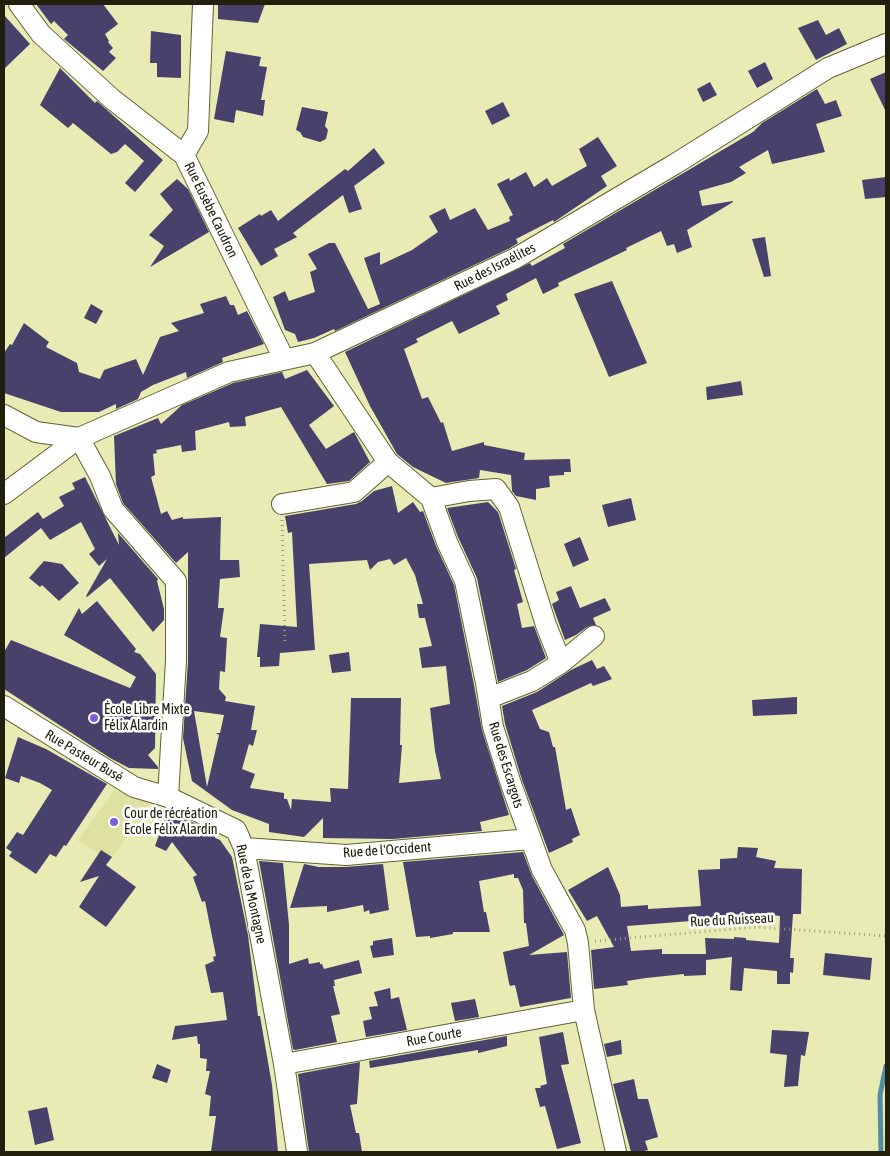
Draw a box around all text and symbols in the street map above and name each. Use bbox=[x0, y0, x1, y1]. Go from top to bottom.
street label: Rue Eusèbe Caudron bbox=[181, 159, 241, 261]
street label: Rue des Israélites bbox=[451, 239, 539, 295]
place label: École Libre Mixte Félix Alardin bbox=[104, 702, 190, 734]
marker: École Libre Mixte Félix Alardin bbox=[88, 712, 100, 724]
street label: Rue des Escargots bbox=[485, 720, 527, 810]
street label: Rue Pasteur Busé bbox=[42, 726, 126, 786]
place label: Cour de récréation Ecole Félix Alardin bbox=[124, 806, 218, 839]
marker: Cour de récréation Ecole Félix Alardin bbox=[108, 816, 120, 828]
street label: Rue de l'Occident bbox=[342, 839, 432, 861]
street label: Rue de la Montagne bbox=[232, 843, 270, 945]
street label: Rue du Ruisseau bbox=[690, 909, 774, 931]
street label: Rue Courte bbox=[405, 1024, 463, 1050]

